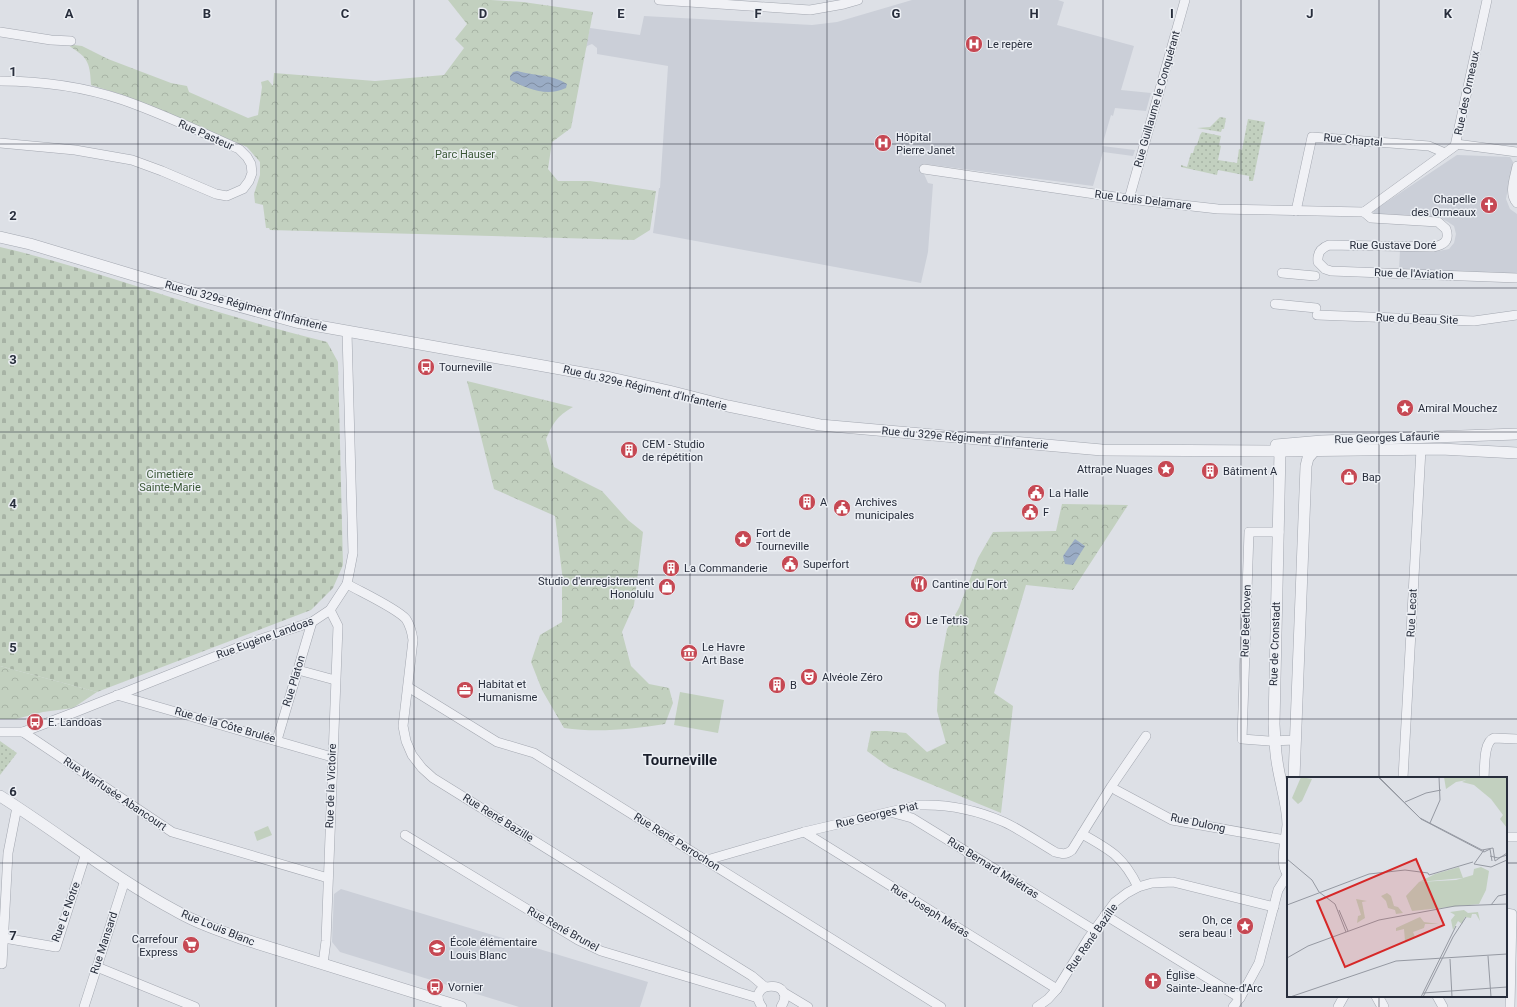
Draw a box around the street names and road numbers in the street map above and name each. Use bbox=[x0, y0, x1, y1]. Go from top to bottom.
street label: Rue Guillaume le Conquérant bbox=[1131, 29, 1183, 169]
street label: Rue des Ormeaux bbox=[1452, 49, 1482, 136]
street label: Rue Pasteur bbox=[176, 117, 236, 153]
street label: Rue Chaptal bbox=[1323, 131, 1383, 149]
street label: Rue Louis Delamare bbox=[1094, 188, 1192, 212]
street label: Rue Gustave Doré bbox=[1350, 239, 1437, 252]
street label: Rue de l'Aviation bbox=[1374, 266, 1454, 282]
street label: Rue du 329e Régiment d'Infanterie bbox=[163, 278, 329, 334]
street label: Rue du Beau Site bbox=[1376, 311, 1459, 327]
street label: Rue du 329e Régiment d'Infanterie bbox=[562, 363, 728, 413]
street label: Rue du 329e Régiment d'Infanterie bbox=[881, 424, 1049, 452]
street label: Rue Georges Lafaurie bbox=[1334, 430, 1440, 446]
street label: Rue Beethoven bbox=[1238, 584, 1254, 658]
street label: Rue Lecat bbox=[1404, 588, 1420, 638]
street label: Rue de Cronstadt bbox=[1267, 601, 1283, 686]
street label: Rue Eugène Landoas bbox=[215, 614, 316, 662]
street label: Rue Platon bbox=[280, 654, 308, 708]
street label: Rue de la Côte Brulée bbox=[173, 704, 277, 746]
street label: Rue de la Victoire bbox=[323, 743, 339, 829]
street label: Rue Warfusée Abancourt bbox=[61, 755, 169, 834]
street label: Rue René Bazille bbox=[460, 791, 536, 845]
street label: Rue Georges Piat bbox=[834, 799, 920, 831]
street label: Rue René Perrochon bbox=[632, 810, 722, 874]
street label: Rue Dulong bbox=[1169, 811, 1227, 835]
street label: Rue Bernard Malétras bbox=[945, 835, 1041, 902]
street label: Rue Le Notre bbox=[49, 880, 83, 944]
street label: Rue Joseph Méras bbox=[888, 881, 972, 941]
street label: Rue René Bazille bbox=[1063, 901, 1121, 975]
street label: Rue René Brunel bbox=[525, 904, 601, 954]
street label: Rue Louis Blanc bbox=[179, 907, 257, 949]
street label: Rue Mansard bbox=[88, 910, 120, 976]

